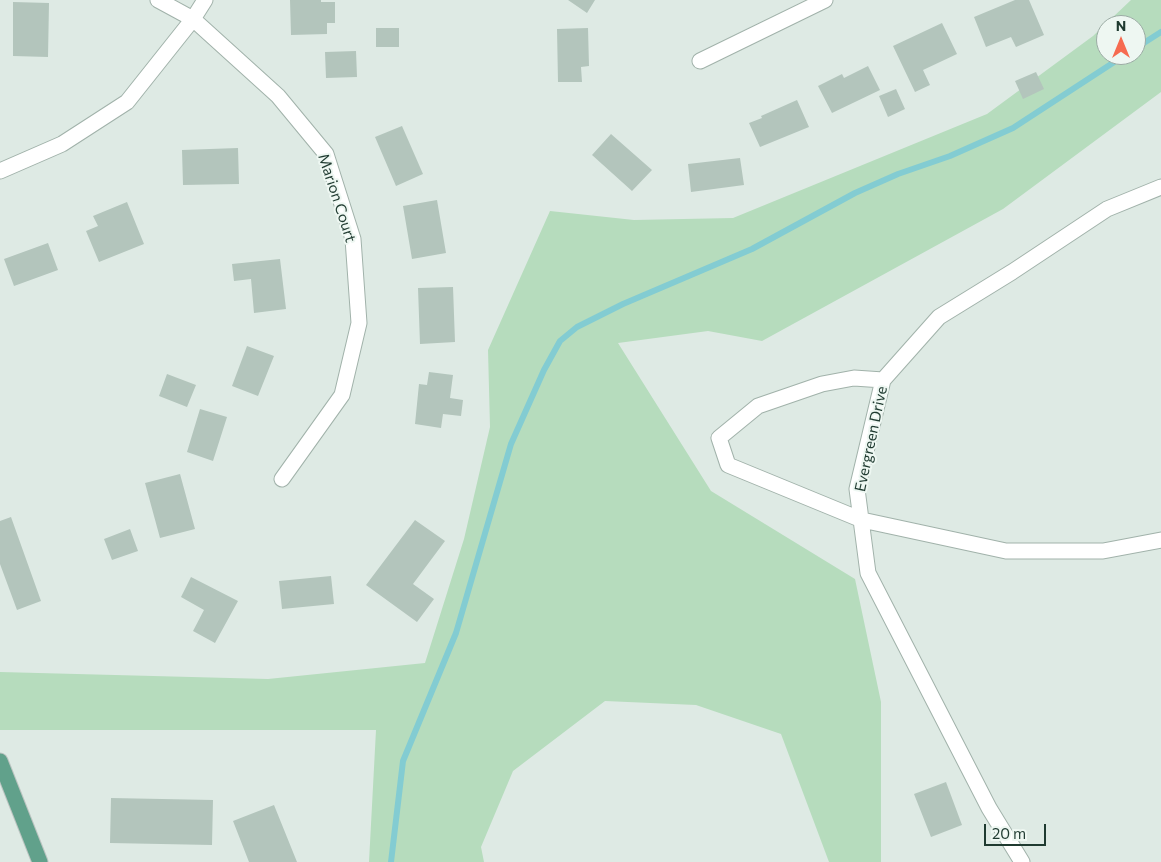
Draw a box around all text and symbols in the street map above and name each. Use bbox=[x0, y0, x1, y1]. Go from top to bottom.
north arrow bbox=[1096, 15, 1146, 65]
text: N bbox=[1116, 17, 1126, 34]
street label: Marion Court bbox=[314, 151, 360, 245]
street label: Evergreen Drive bbox=[851, 385, 891, 493]
scale bar bbox=[986, 814, 1048, 846]
text: 20 m bbox=[992, 824, 1026, 842]

